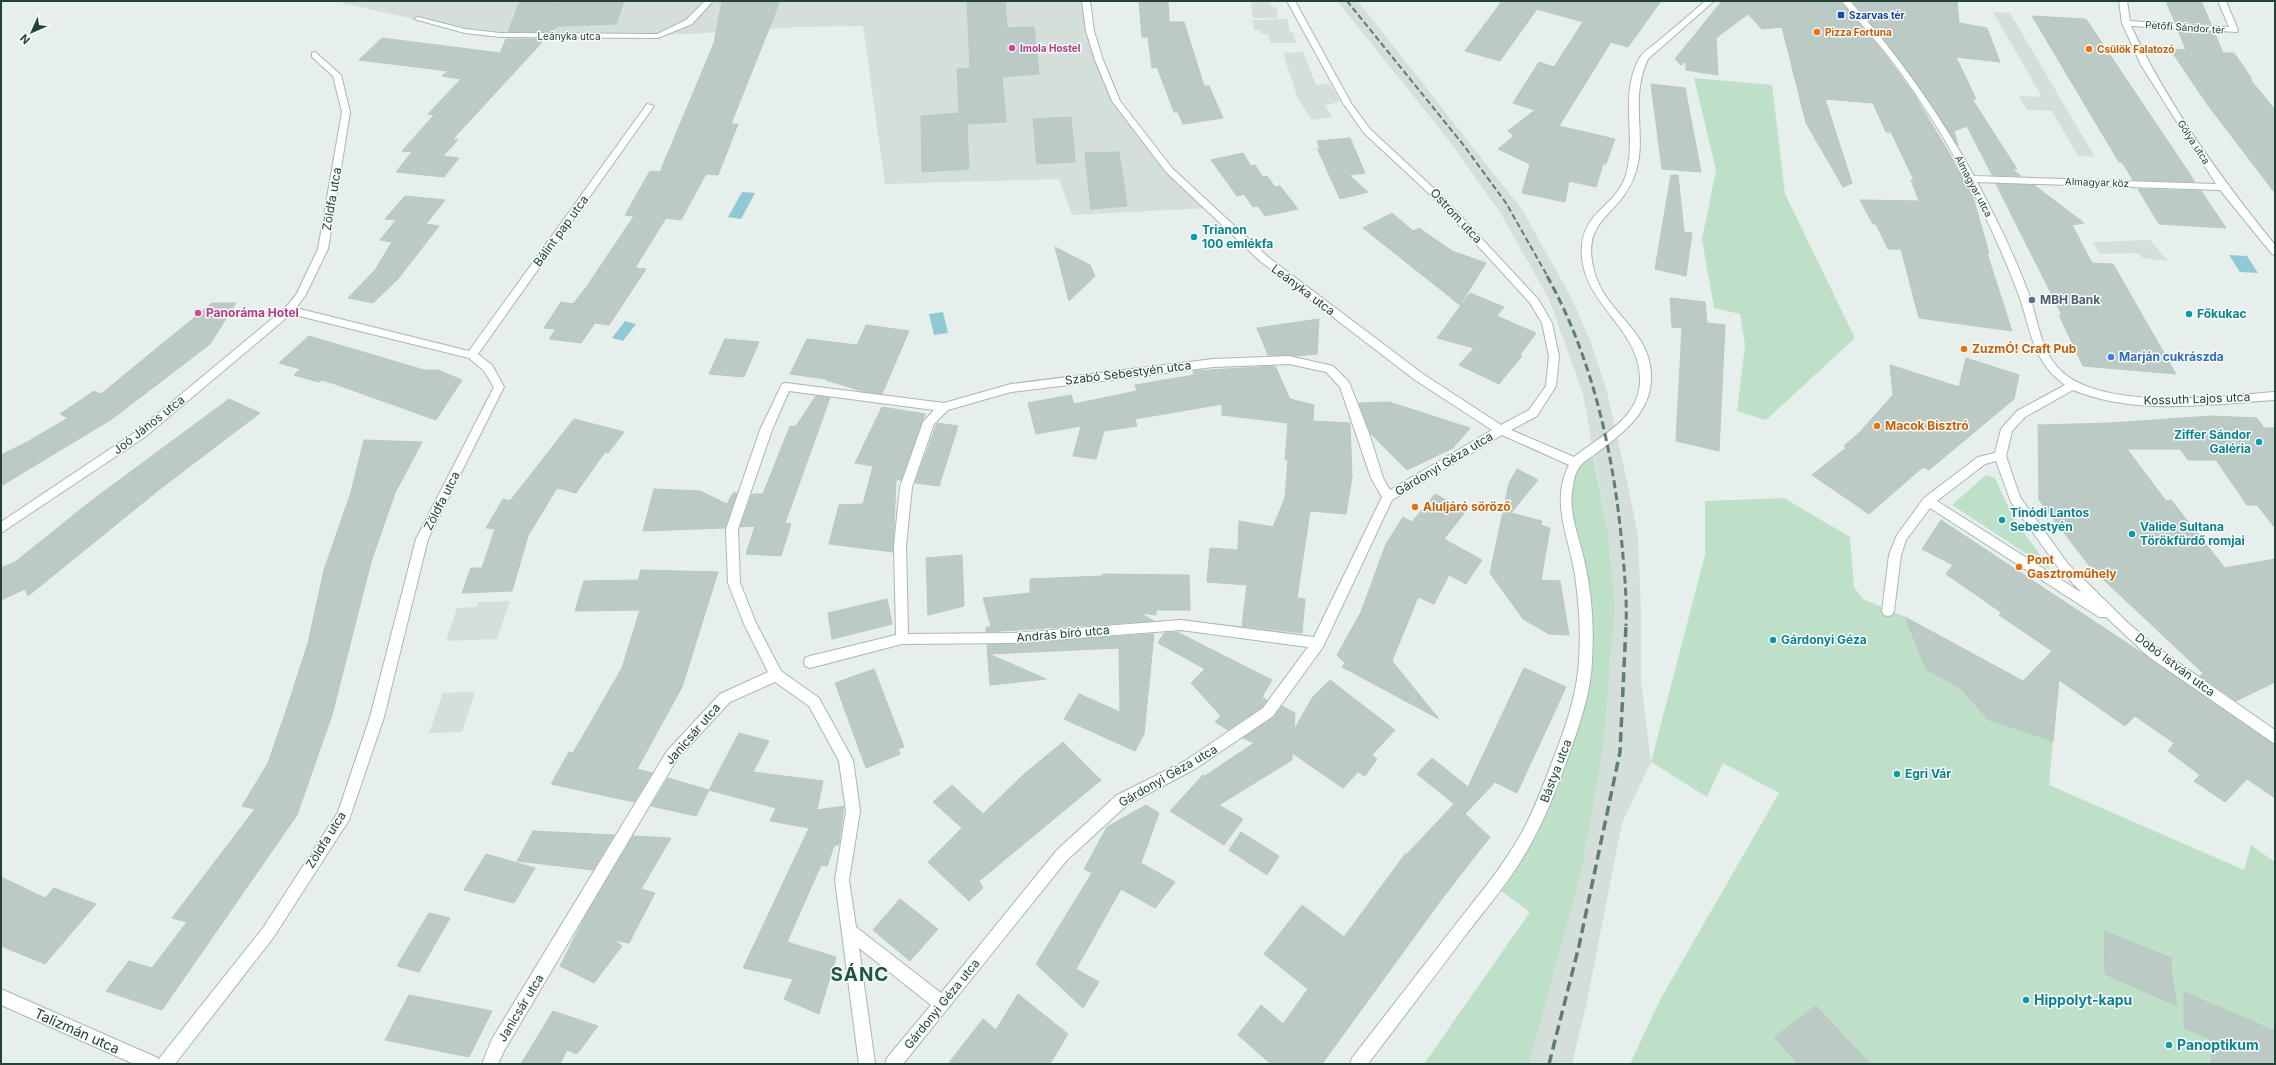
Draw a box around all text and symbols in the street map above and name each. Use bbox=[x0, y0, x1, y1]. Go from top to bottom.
place label: Szarvas tér bbox=[1849, 9, 1905, 21]
marker: Szarvas tér bbox=[1836, 10, 1846, 20]
north arrow bbox=[12, 12, 52, 52]
street label: Petőfi Sándor tér bbox=[2145, 18, 2225, 36]
place label: Pizza Fortuna bbox=[1825, 26, 1892, 38]
marker: Pizza Fortuna bbox=[1812, 27, 1822, 37]
street label: Leányka utca bbox=[537, 30, 601, 42]
text: N bbox=[17, 31, 33, 47]
place label: Imola Hostel bbox=[1020, 42, 1081, 54]
marker: Imola Hostel bbox=[1007, 43, 1017, 53]
place label: Csülök Falatozó bbox=[2097, 43, 2174, 55]
marker: Csülök Falatozó bbox=[2084, 44, 2094, 54]
street label: Gólya utca bbox=[2175, 118, 2213, 166]
street label: Almagyar utca bbox=[1953, 153, 1995, 219]
street label: Zöldfa utca bbox=[319, 166, 344, 232]
street label: Almagyar köz bbox=[2065, 175, 2129, 189]
street label: Ostrom utca bbox=[1427, 185, 1486, 246]
street label: Bálint pap utca bbox=[530, 192, 591, 269]
place label: Trianon 100 emlékfa bbox=[1202, 222, 1273, 251]
marker: Trianon 100 emlékfa bbox=[1189, 232, 1199, 242]
street label: Leányka utca bbox=[1269, 261, 1338, 318]
place label: MBH Bank bbox=[2040, 292, 2100, 307]
marker: MBH Bank bbox=[2027, 295, 2037, 305]
place label: Panoráma Hotel bbox=[206, 305, 299, 320]
place label: Főkukac bbox=[2197, 306, 2246, 321]
marker: Panoráma Hotel bbox=[193, 308, 203, 318]
marker: Főkukac bbox=[2184, 309, 2194, 319]
place label: ZuzmÓ! Craft Pub bbox=[1972, 341, 2077, 356]
marker: ZuzmÓ! Craft Pub bbox=[1959, 344, 1969, 354]
place label: Marján cukrászda bbox=[2119, 349, 2224, 364]
marker: Marján cukrászda bbox=[2106, 352, 2116, 362]
street label: Szabó Sebestyén utca bbox=[1064, 357, 1192, 388]
street label: Kossuth Lajos utca bbox=[2143, 389, 2251, 408]
street label: Joó János utca bbox=[110, 392, 188, 457]
place label: Macok Bisztró bbox=[1885, 418, 1969, 433]
marker: Macok Bisztró bbox=[1872, 421, 1882, 431]
place label: Ziffer Sándor Galéria bbox=[2174, 427, 2251, 456]
street label: Gárdonyi Géza utca bbox=[1392, 428, 1495, 499]
marker: Ziffer Sándor Galéria bbox=[2254, 437, 2264, 447]
street label: Zöldfa utca bbox=[420, 469, 463, 533]
place label: Aluljáró söröző bbox=[1423, 499, 1511, 514]
marker: Aluljáró söröző bbox=[1410, 502, 1420, 512]
place label: Tinódi Lantos Sebestyén bbox=[2010, 505, 2090, 534]
marker: Tinódi Lantos Sebestyén bbox=[1997, 515, 2007, 525]
place label: Valide Sultana Törökfürdő romjai bbox=[2140, 519, 2245, 548]
marker: Valide Sultana Törökfürdő romjai bbox=[2127, 529, 2137, 539]
place label: Pont Gasztroműhely bbox=[2027, 552, 2117, 581]
marker: Pont Gasztroműhely bbox=[2014, 562, 2024, 572]
street label: András bíró utca bbox=[1016, 622, 1110, 645]
street label: Dobó István utca bbox=[2132, 630, 2218, 699]
place label: Gárdonyi Géza bbox=[1781, 632, 1867, 647]
marker: Gárdonyi Géza bbox=[1768, 635, 1778, 645]
street label: Janicsár utca bbox=[662, 700, 723, 767]
street label: Bástya utca bbox=[1537, 737, 1574, 805]
street label: Gárdonyi Géza utca bbox=[1116, 741, 1220, 810]
place label: Egri Vár bbox=[1905, 766, 1951, 781]
marker: Egri Vár bbox=[1892, 769, 1902, 779]
street label: Zöldfa utca bbox=[302, 809, 349, 871]
street label: Gárdonyi Géza utca bbox=[901, 956, 983, 1052]
district label: SÁNC bbox=[831, 963, 889, 986]
street label: Janicsár utca bbox=[495, 971, 547, 1044]
place label: Hippolyt-kapu bbox=[2034, 991, 2132, 1008]
marker: Hippolyt-kapu bbox=[2021, 995, 2031, 1005]
street label: Talizmán utca bbox=[32, 1004, 122, 1057]
place label: Panoptikum bbox=[2177, 1036, 2259, 1053]
marker: Panoptikum bbox=[2164, 1040, 2174, 1050]

